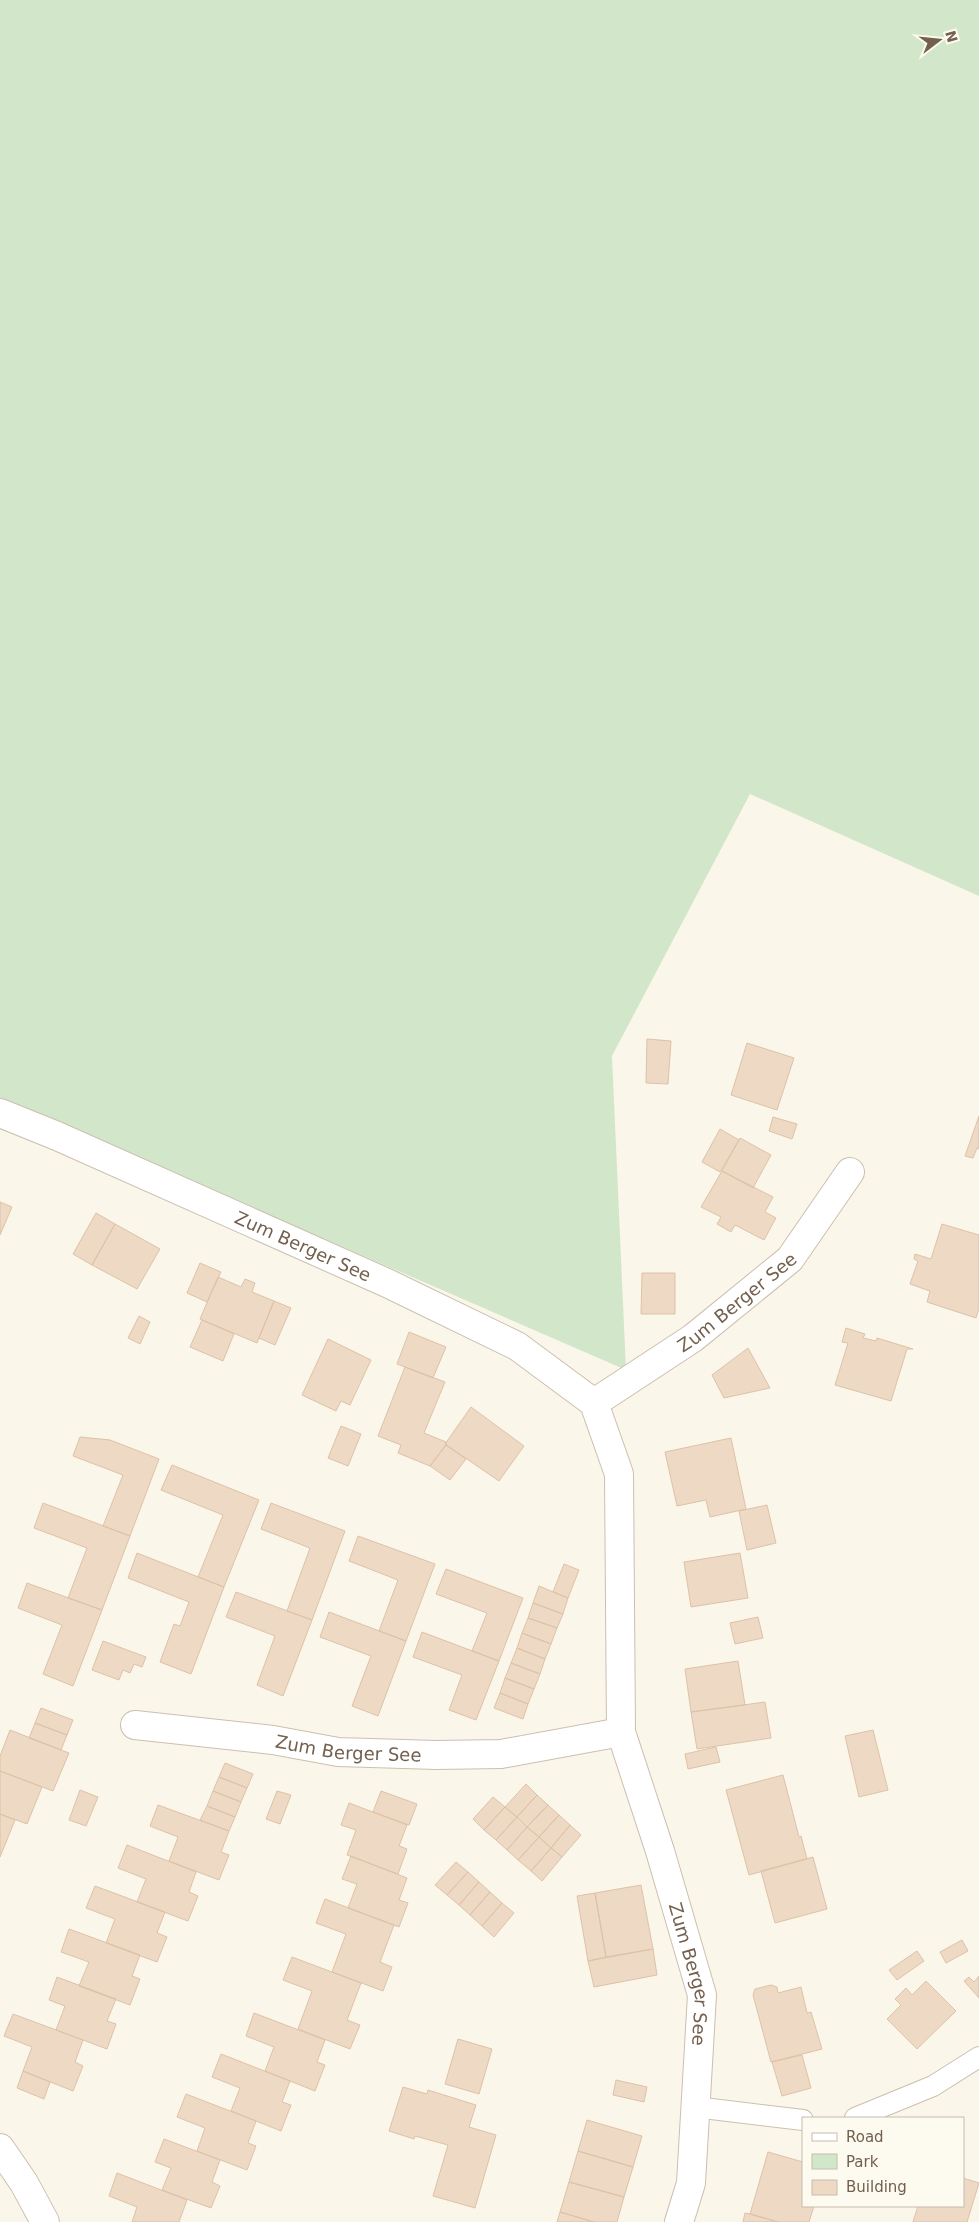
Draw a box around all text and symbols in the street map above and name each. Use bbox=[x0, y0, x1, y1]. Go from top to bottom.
north arrow bbox=[914, 15, 964, 65]
text: N bbox=[942, 29, 961, 44]
street label: Zum Berger See bbox=[232, 1206, 375, 1285]
street label: Zum Berger See bbox=[673, 1248, 800, 1356]
street label: Zum Berger See bbox=[274, 1730, 422, 1765]
street label: Zum Berger See bbox=[665, 1900, 713, 2046]
legend bbox=[802, 2117, 964, 2207]
text: Road bbox=[846, 2128, 884, 2146]
text: Park bbox=[846, 2153, 879, 2171]
text: Building bbox=[846, 2178, 907, 2196]

